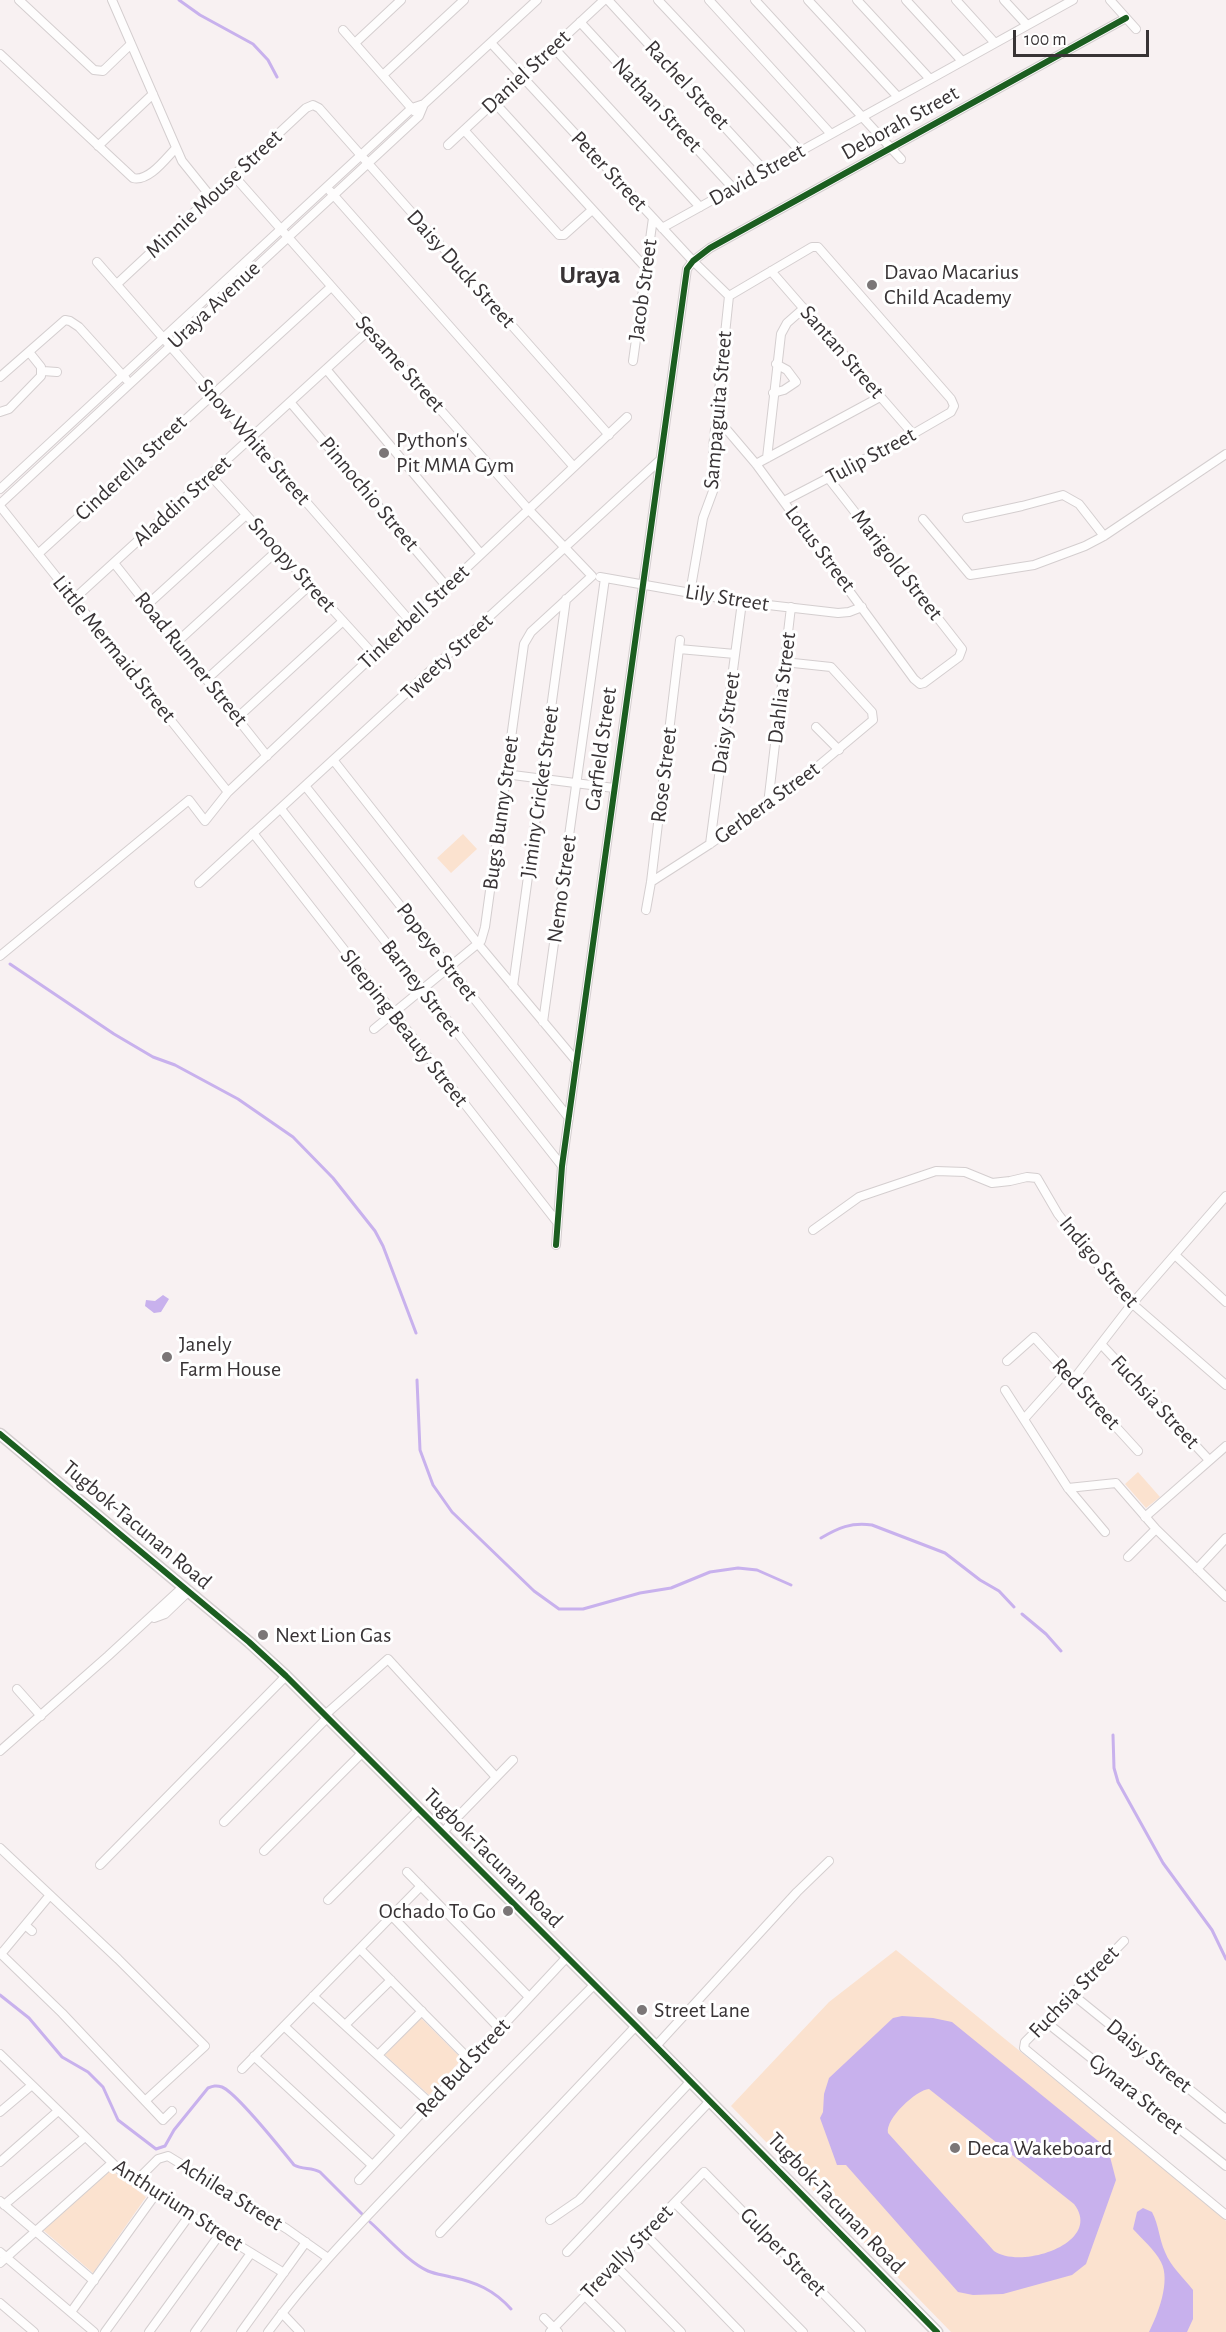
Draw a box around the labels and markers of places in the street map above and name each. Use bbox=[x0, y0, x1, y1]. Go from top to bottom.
place label: Davao Macarius Child Academy bbox=[884, 259, 1019, 310]
marker: Davao Macarius Child Academy bbox=[865, 278, 879, 292]
place label: Python's Pit MMA Gym bbox=[396, 427, 514, 478]
marker: Python's Pit MMA Gym bbox=[377, 446, 391, 460]
place label: Janely Farm House bbox=[179, 1331, 281, 1382]
marker: Janely Farm House bbox=[160, 1350, 174, 1364]
place label: Next Lion Gas bbox=[275, 1622, 391, 1648]
marker: Next Lion Gas bbox=[256, 1628, 270, 1642]
place label: Ochado To Go bbox=[379, 1898, 496, 1924]
marker: Ochado To Go bbox=[501, 1904, 515, 1918]
place label: Street Lane bbox=[654, 1997, 750, 2023]
marker: Street Lane bbox=[635, 2003, 649, 2017]
place label: Deca Wakeboard bbox=[967, 2135, 1112, 2161]
marker: Deca Wakeboard bbox=[948, 2141, 962, 2155]

